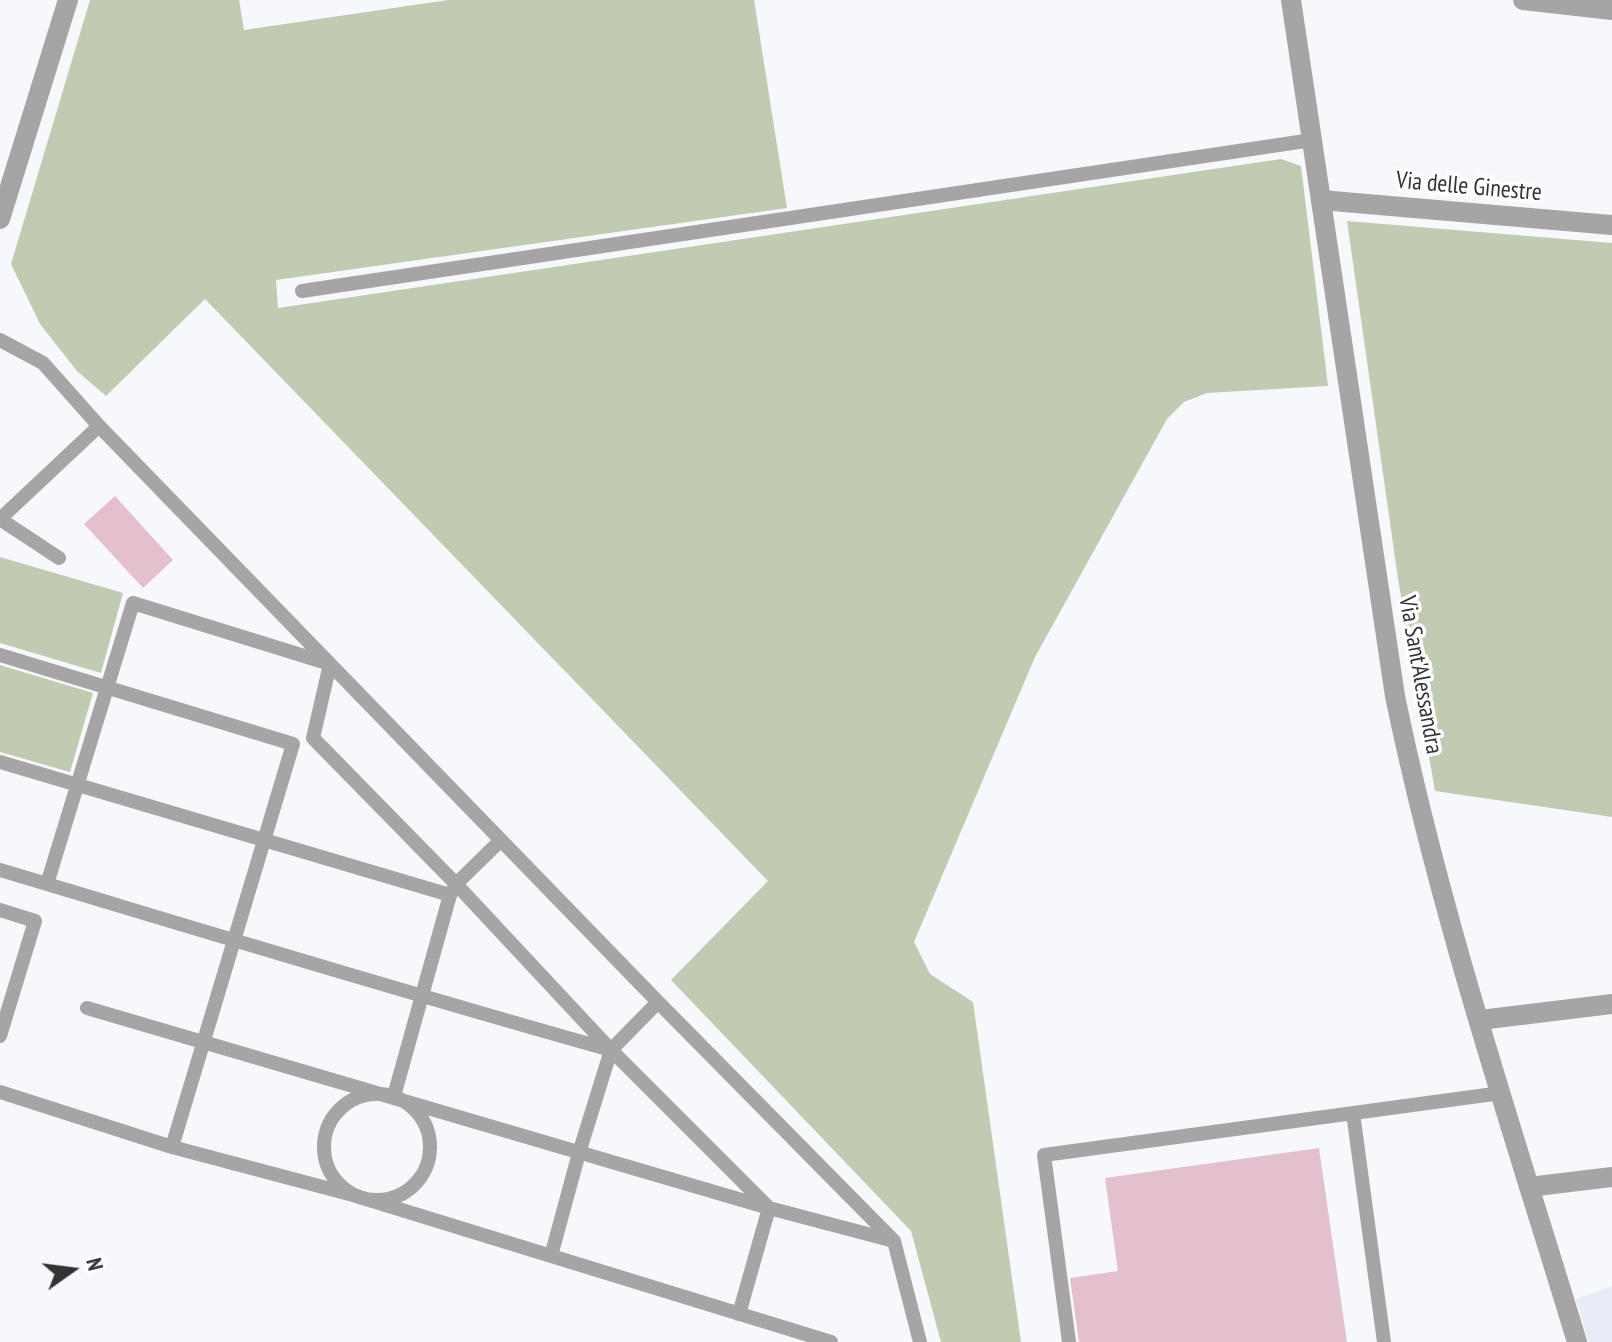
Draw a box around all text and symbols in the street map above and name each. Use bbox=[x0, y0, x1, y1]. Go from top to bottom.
street label: Via delle Ginestre bbox=[1395, 166, 1543, 208]
street label: Via Sant'Alessandra bbox=[1392, 594, 1448, 756]
north arrow bbox=[32, 1230, 112, 1310]
text: N bbox=[80, 1255, 110, 1273]

